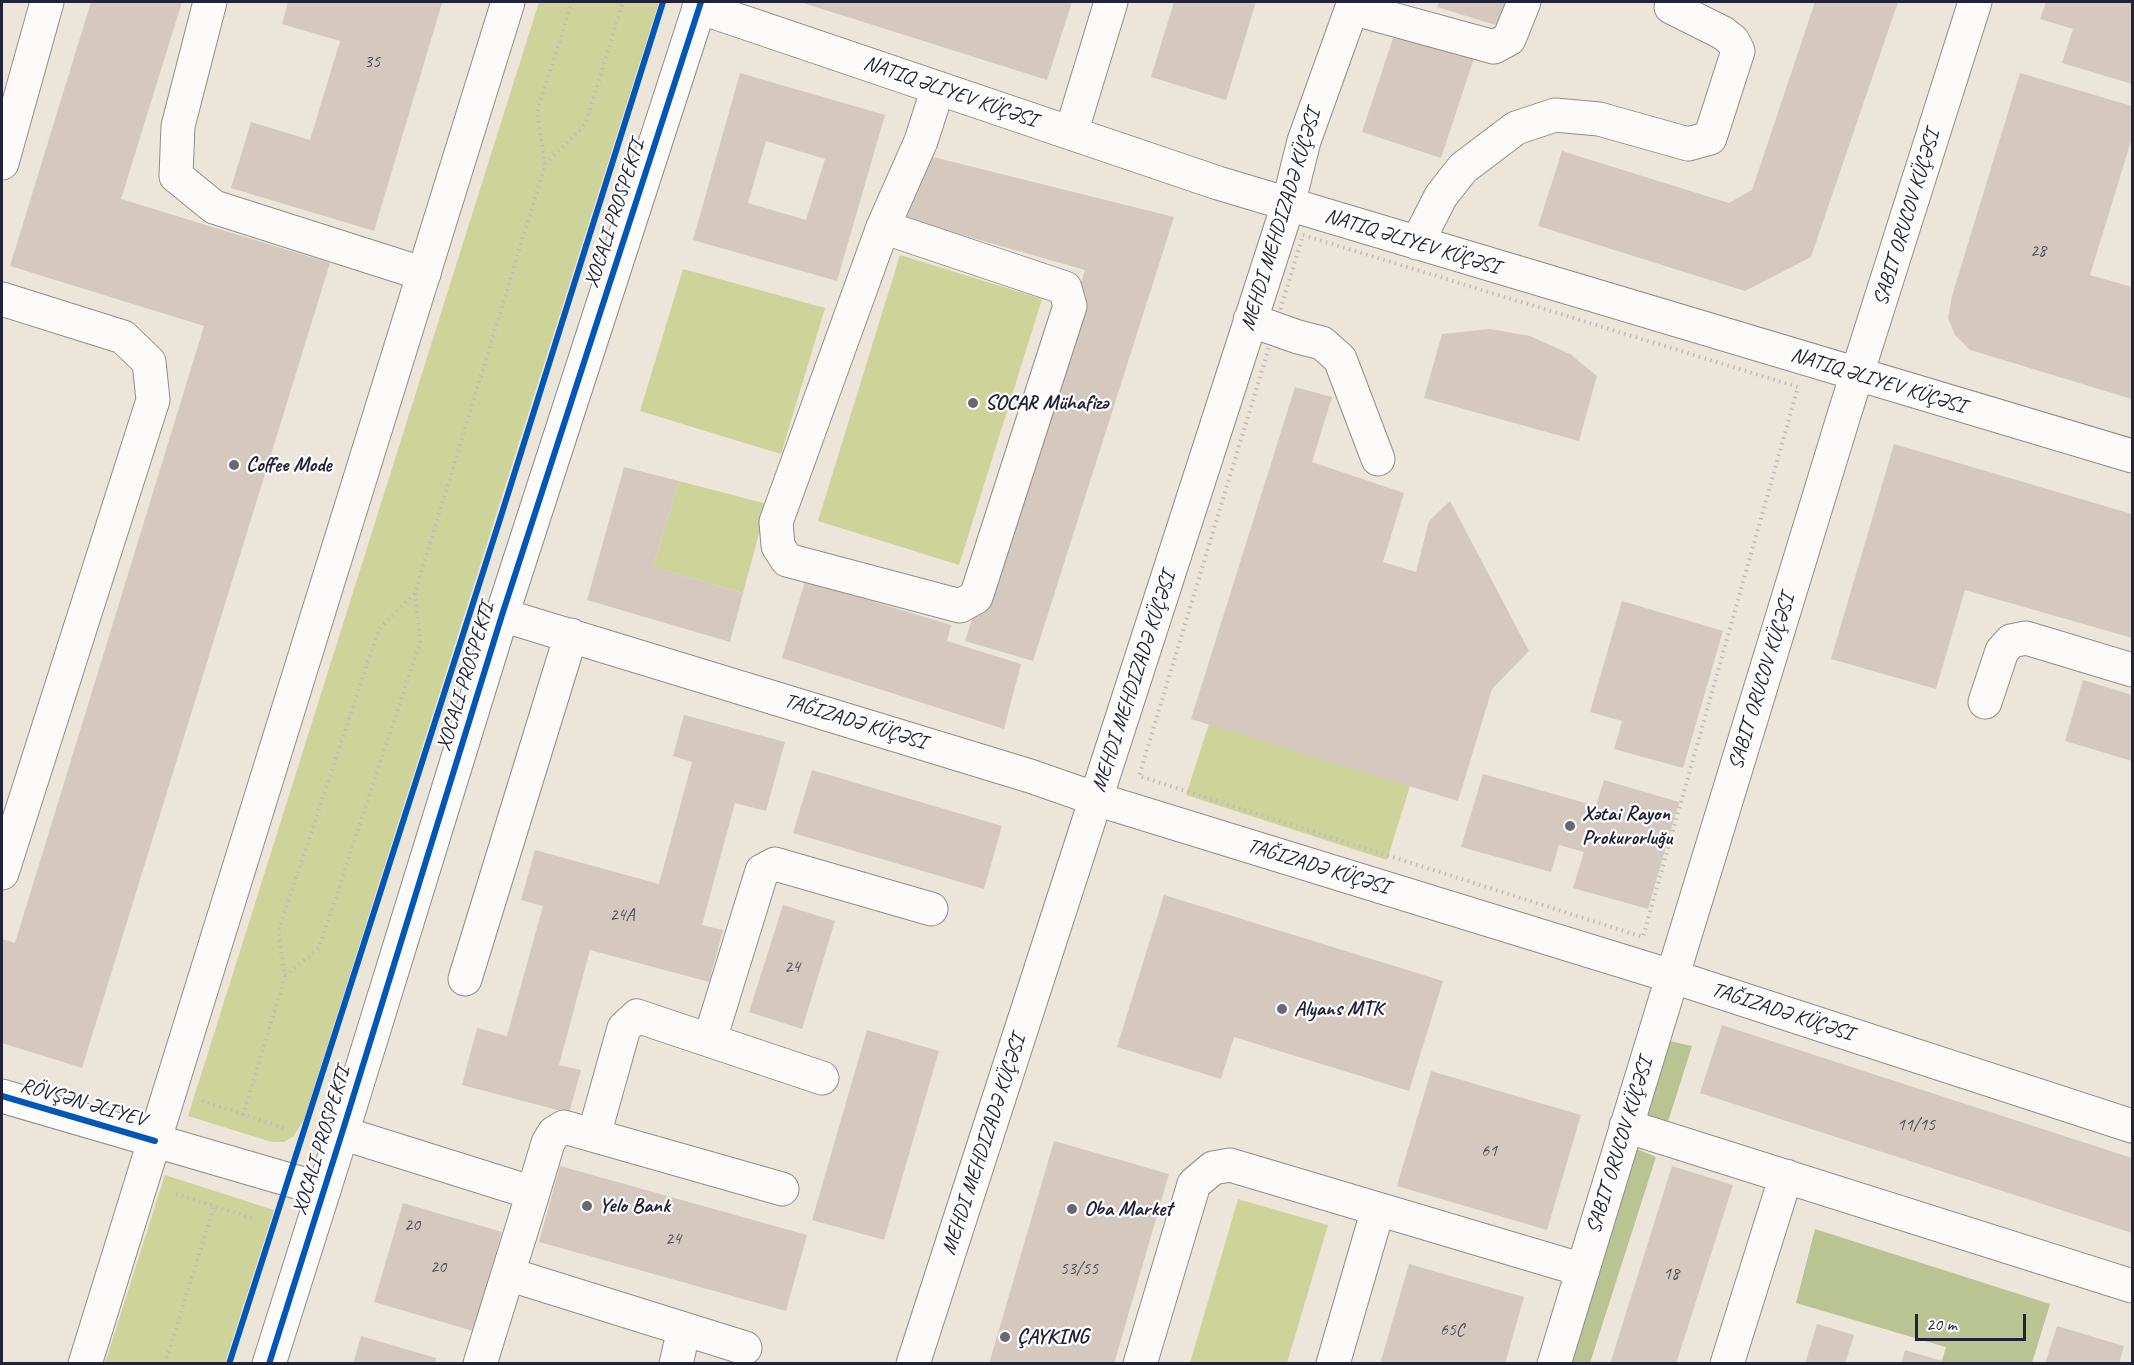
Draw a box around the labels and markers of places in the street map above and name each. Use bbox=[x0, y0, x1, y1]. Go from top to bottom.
place label: SOCAR Mühafizə bbox=[985, 390, 1108, 416]
marker: SOCAR Mühafizə bbox=[966, 396, 980, 410]
place label: Coffee Mode bbox=[246, 452, 332, 478]
marker: Coffee Mode bbox=[227, 458, 241, 472]
place label: Xətai Rayon Prokurorluğu bbox=[1582, 801, 1672, 851]
marker: Xətai Rayon Prokurorluğu bbox=[1563, 819, 1577, 833]
place label: Alyans MTK bbox=[1294, 996, 1383, 1022]
marker: Alyans MTK bbox=[1275, 1002, 1289, 1016]
place label: Yelo Bank bbox=[599, 1193, 670, 1219]
place label: Oba Market bbox=[1084, 1196, 1172, 1222]
marker: Yelo Bank bbox=[580, 1199, 594, 1213]
marker: Oba Market bbox=[1065, 1202, 1079, 1216]
place label: ÇAYKING bbox=[1017, 1324, 1089, 1350]
marker: ÇAYKING bbox=[998, 1330, 1012, 1344]

